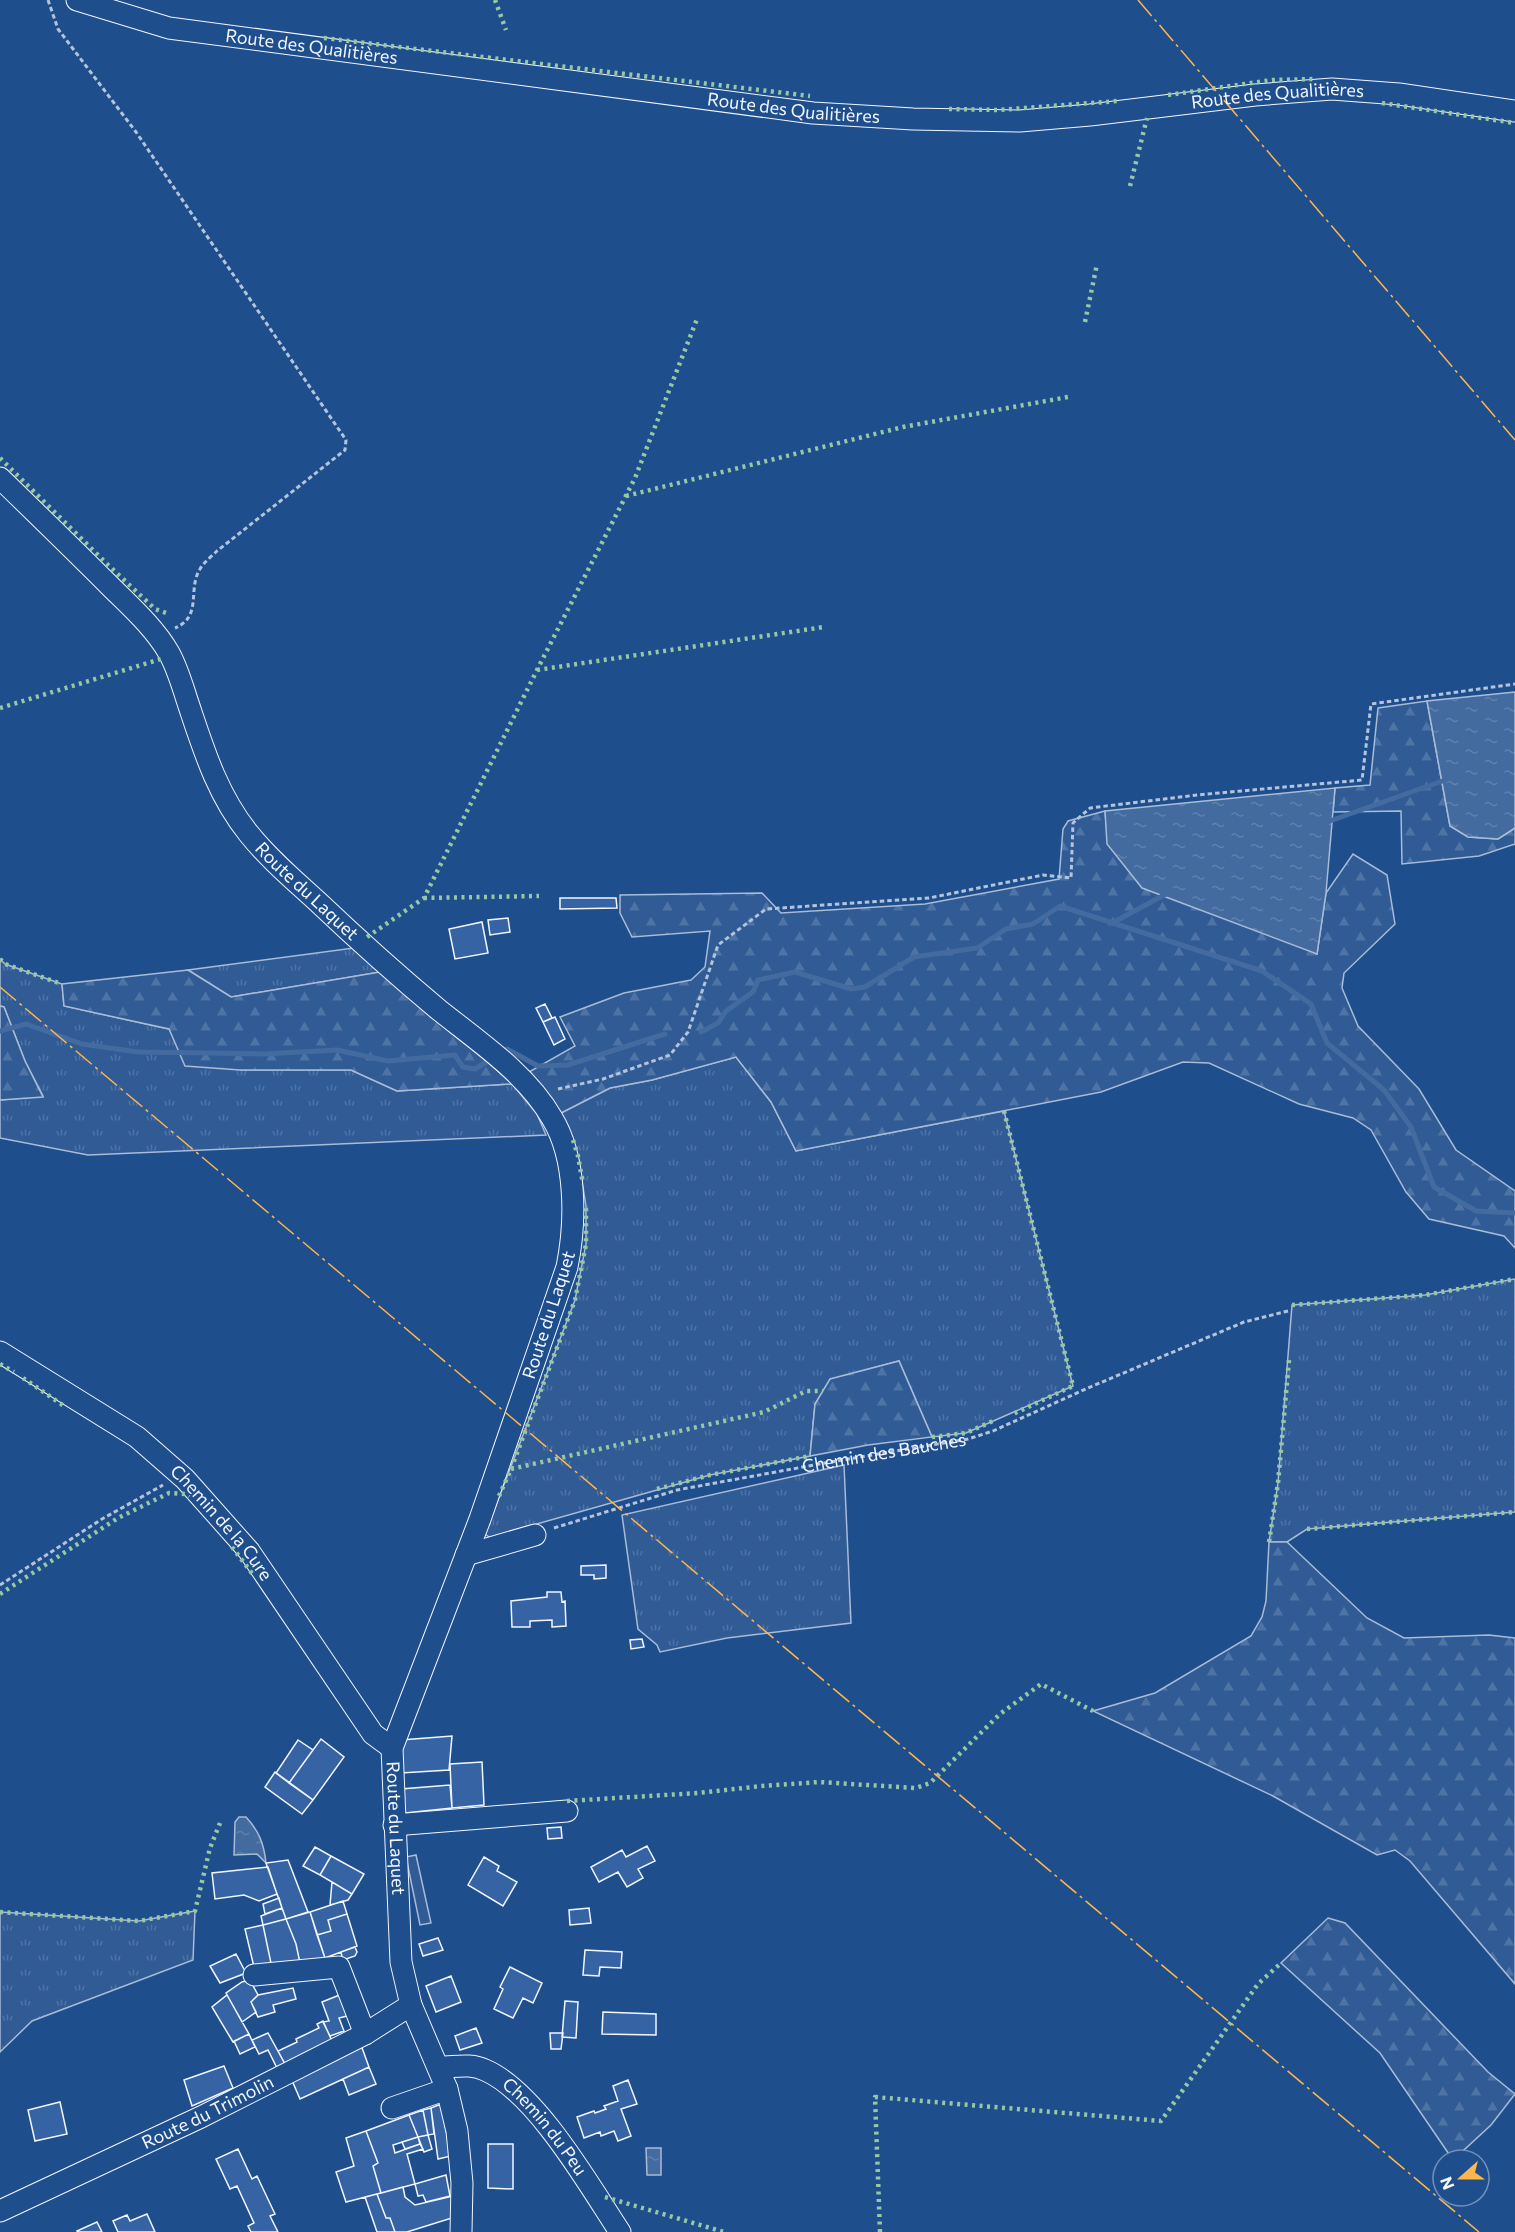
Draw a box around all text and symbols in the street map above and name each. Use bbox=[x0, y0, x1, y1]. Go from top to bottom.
street label: Route des Qualitières bbox=[224, 24, 399, 68]
street label: Route des Qualitières bbox=[1190, 77, 1365, 113]
street label: Route des Qualitières bbox=[706, 87, 881, 127]
street label: Route du Laquet bbox=[251, 837, 363, 944]
street label: Route du Laquet bbox=[517, 1248, 579, 1382]
street label: Chemin des Bauches bbox=[800, 1428, 967, 1477]
street label: Chemin de la Cure bbox=[166, 1459, 278, 1584]
street label: Route du Laquet bbox=[383, 1761, 410, 1895]
street label: Route du Trimolin bbox=[138, 2070, 277, 2153]
street label: Chemin du Peu bbox=[498, 2072, 592, 2179]
north arrow bbox=[1431, 2148, 1491, 2208]
text: N bbox=[1436, 2175, 1458, 2193]

